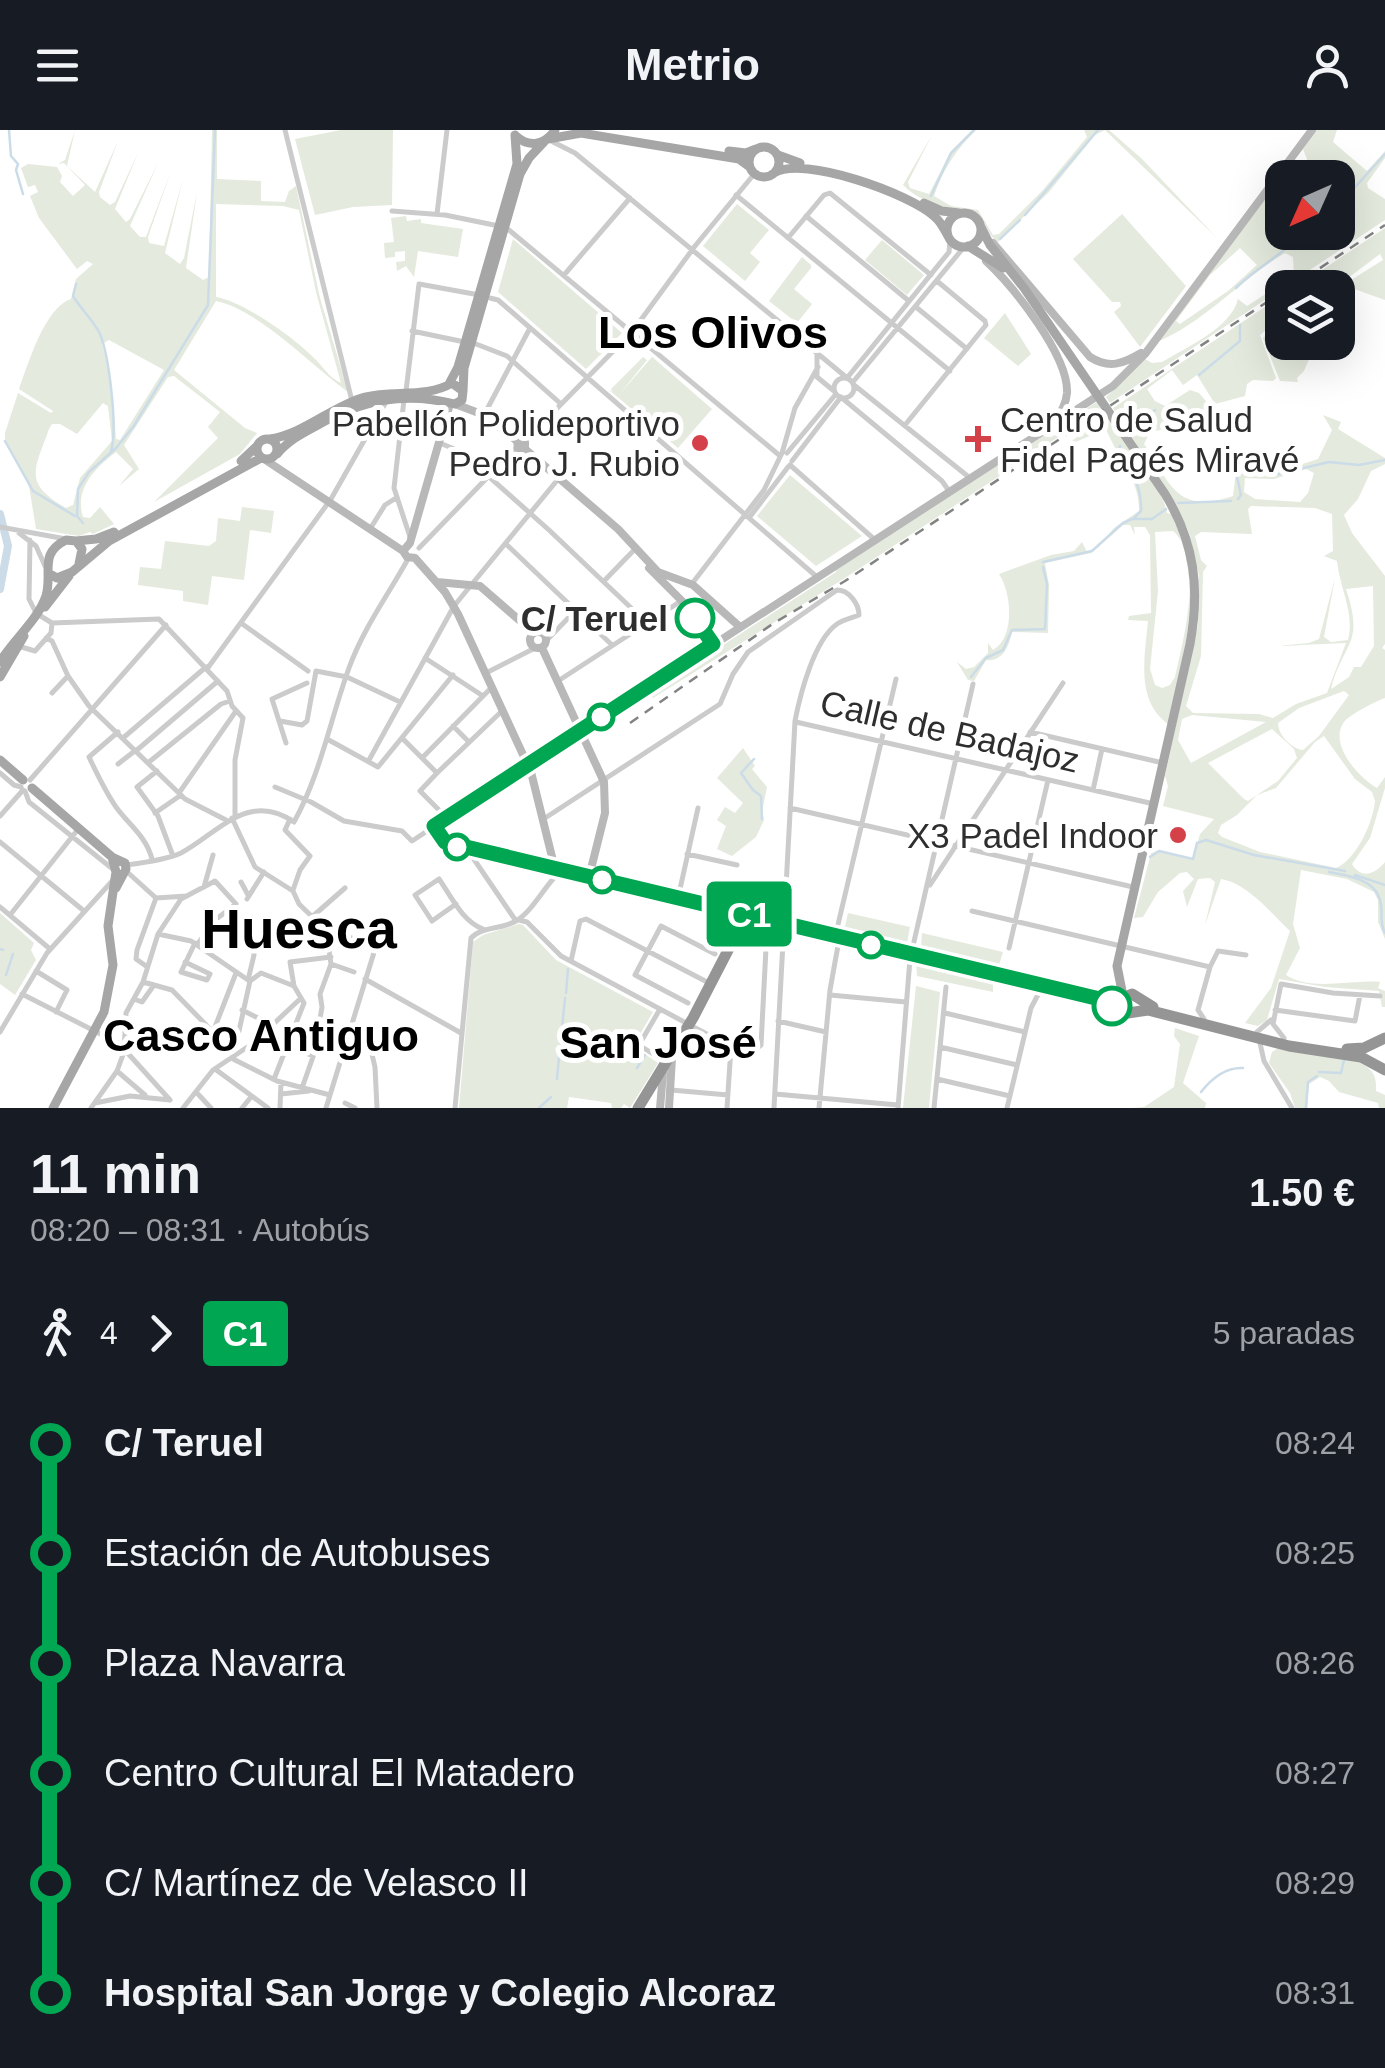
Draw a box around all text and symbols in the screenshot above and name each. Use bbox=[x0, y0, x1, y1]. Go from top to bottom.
icon: menu bbox=[30, 38, 85, 93]
icon: person bbox=[1300, 38, 1355, 93]
text: Metrio bbox=[625, 39, 760, 90]
north arrow bbox=[1265, 160, 1355, 250]
map controls bbox=[1265, 160, 1355, 360]
button: layers bbox=[1265, 270, 1355, 360]
district label: Los Olivos bbox=[598, 307, 828, 358]
place label: Centro de Salud Fidel Pagés Miravé bbox=[1000, 400, 1300, 479]
place label: Pabellón Polideportivo Pedro J. Rubio bbox=[332, 404, 680, 483]
marker: Centro de Salud Fidel Pagés Miravé bbox=[965, 426, 991, 452]
marker: Pabellón Polideportivo Pedro J. Rubio bbox=[689, 432, 711, 454]
place label: C/ Teruel bbox=[521, 599, 668, 638]
marker: C/ Teruel bbox=[676, 599, 714, 637]
street label: Calle de Badajoz bbox=[817, 682, 1083, 780]
unlabelled marker bbox=[588, 704, 614, 730]
place label: X3 Padel Indoor bbox=[907, 816, 1158, 855]
marker: X3 Padel Indoor bbox=[1167, 824, 1189, 846]
unlabelled marker bbox=[444, 834, 470, 860]
unlabelled marker bbox=[589, 867, 615, 893]
line badge: C1 bbox=[704, 882, 794, 946]
text: C1 bbox=[727, 895, 771, 934]
district label: Huesca bbox=[201, 898, 397, 960]
unlabelled marker bbox=[858, 932, 884, 958]
unlabelled marker bbox=[1093, 987, 1131, 1025]
district label: Casco Antiguo bbox=[103, 1010, 419, 1061]
district label: San José bbox=[559, 1017, 757, 1068]
text: 11 min bbox=[30, 1143, 201, 1205]
text: 1.50 € bbox=[1249, 1172, 1355, 1214]
text: 08:20 – 08:31 · Autobús bbox=[30, 1212, 370, 1248]
icon: walk bbox=[30, 1306, 85, 1361]
icon: forward bbox=[133, 1306, 188, 1361]
text: C1 bbox=[223, 1314, 268, 1353]
text: 4 bbox=[100, 1315, 118, 1351]
text: 5 paradas bbox=[1213, 1315, 1355, 1351]
text: C/ Teruel bbox=[104, 1422, 264, 1464]
text: 08:24 bbox=[1275, 1425, 1355, 1461]
text: Estación de Autobuses bbox=[104, 1532, 491, 1574]
text: 08:25 bbox=[1275, 1535, 1355, 1571]
text: Plaza Navarra bbox=[104, 1642, 345, 1684]
text: 08:26 bbox=[1275, 1645, 1355, 1681]
text: Centro Cultural El Matadero bbox=[104, 1752, 575, 1794]
text: 08:27 bbox=[1275, 1755, 1355, 1791]
text: C/ Martínez de Velasco II bbox=[104, 1862, 529, 1904]
text: 08:29 bbox=[1275, 1865, 1355, 1901]
text: Hospital San Jorge y Colegio Alcoraz bbox=[104, 1972, 776, 2014]
text: 08:31 bbox=[1275, 1975, 1355, 2011]

